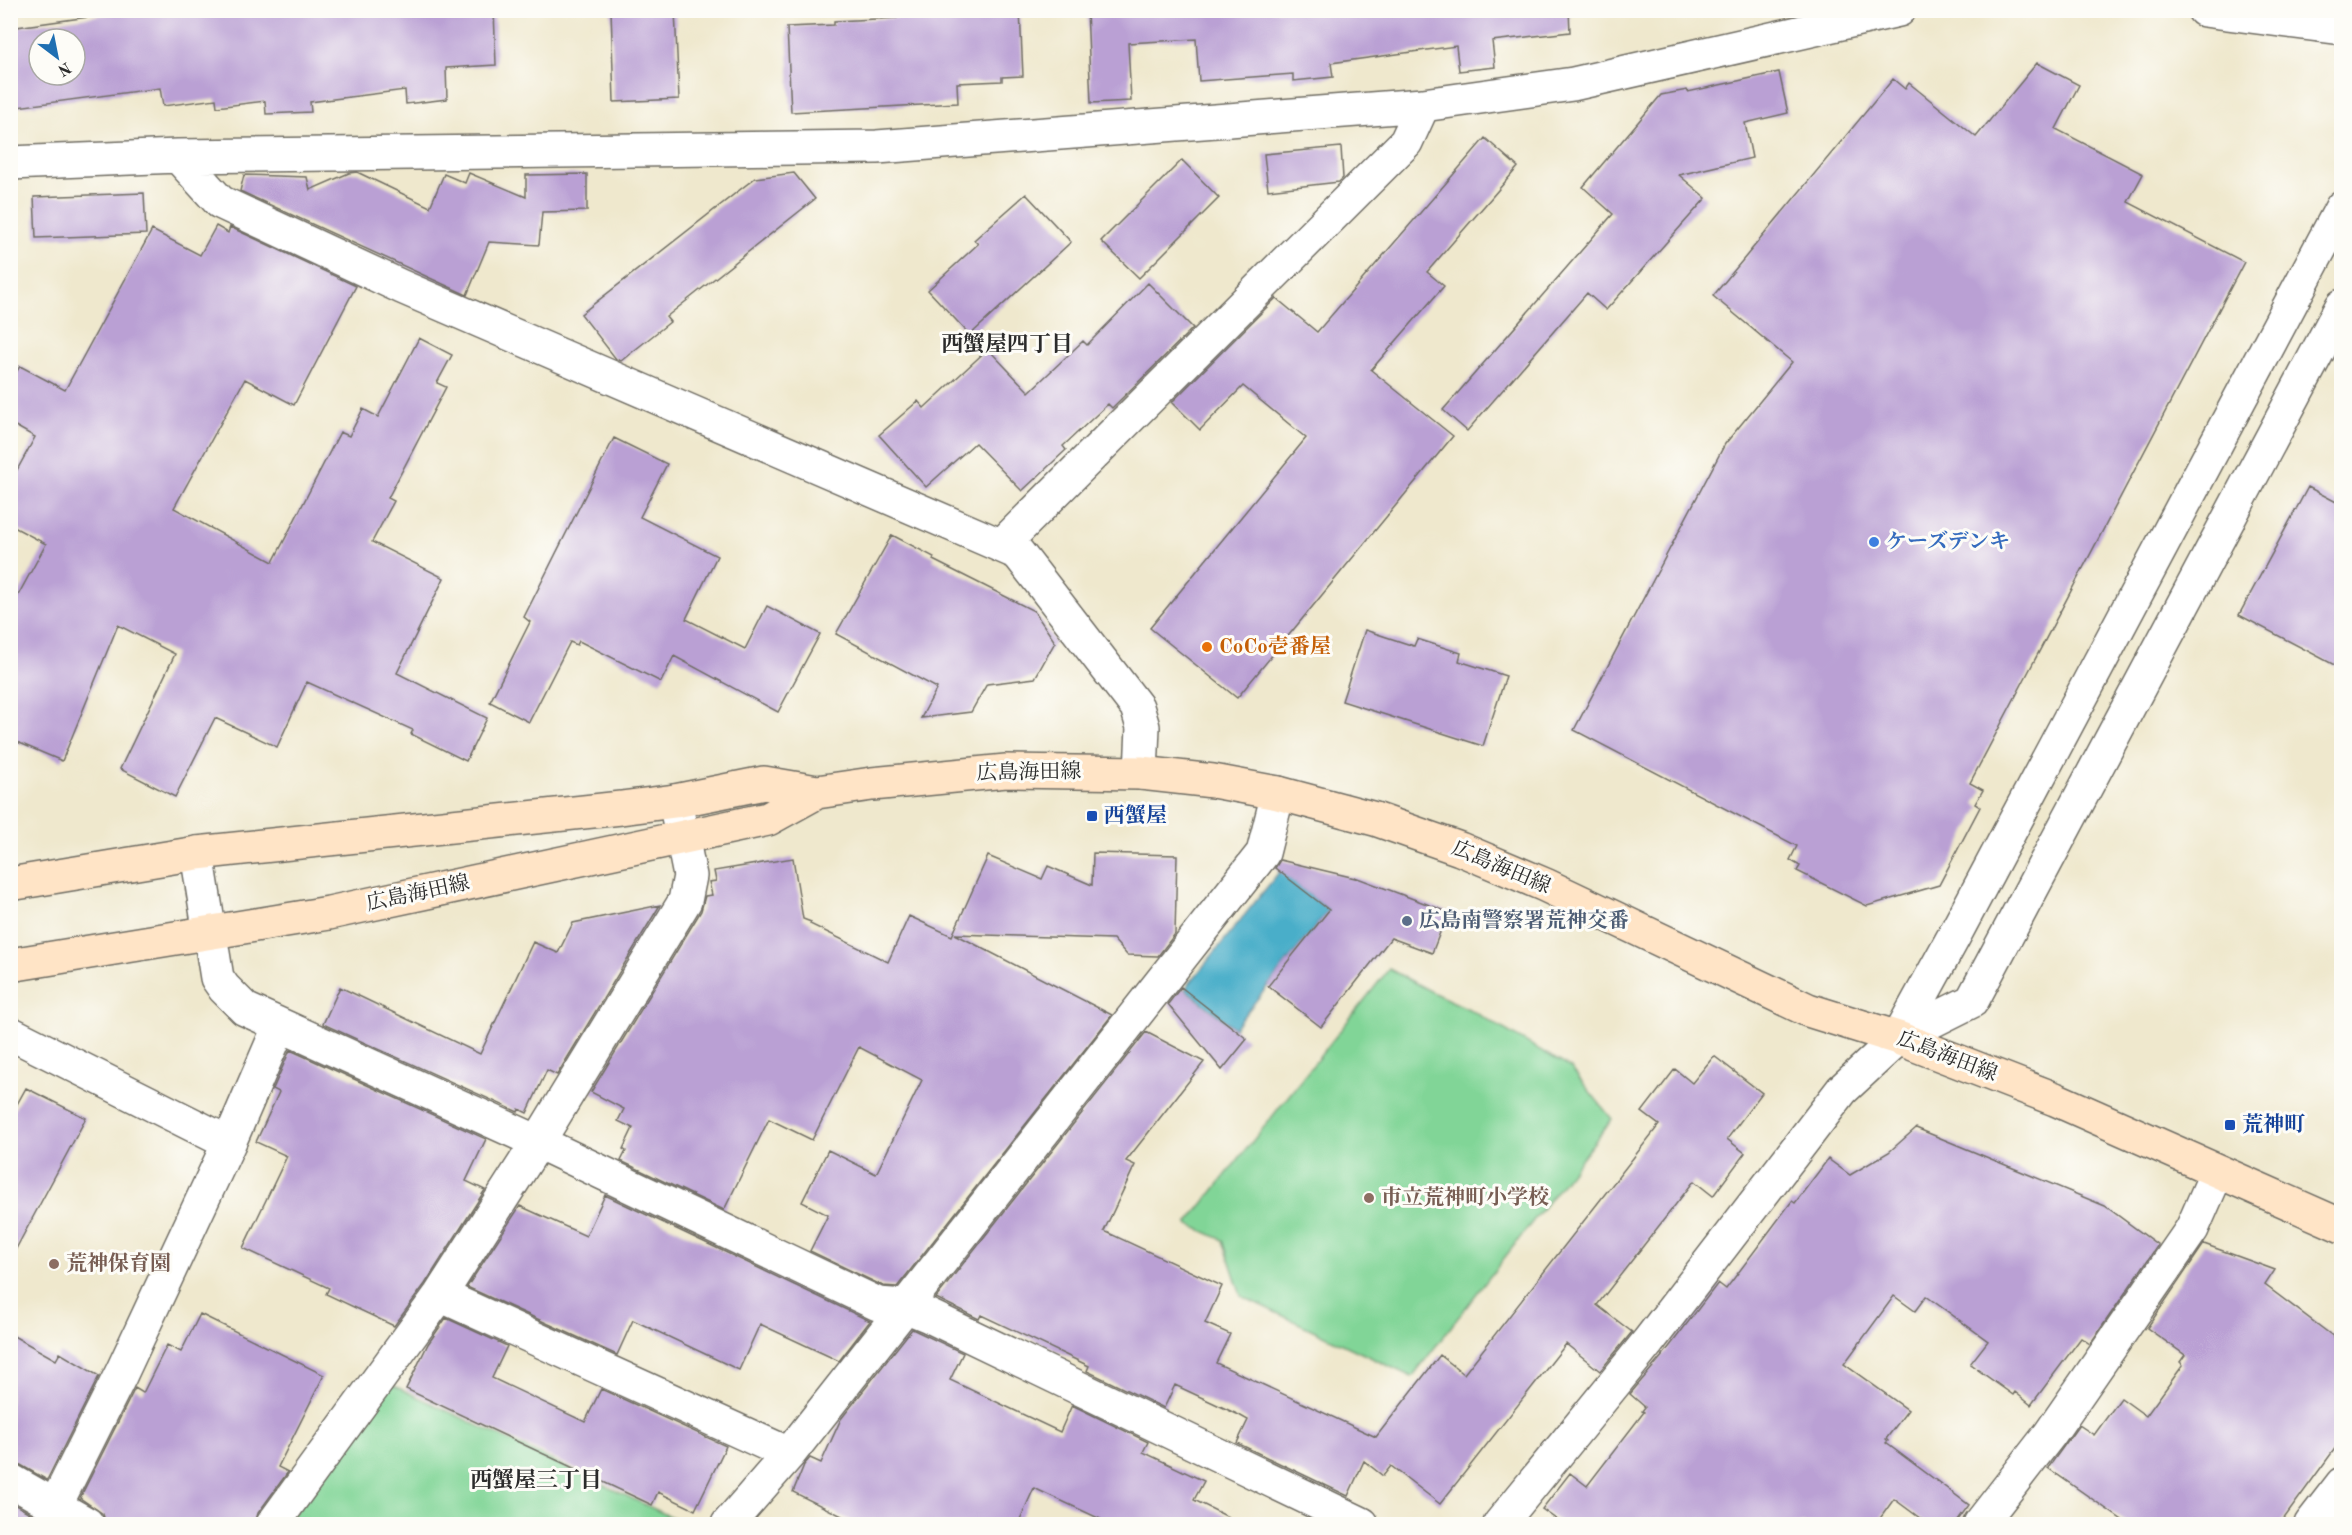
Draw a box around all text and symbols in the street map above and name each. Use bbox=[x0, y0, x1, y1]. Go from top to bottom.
north arrow bbox=[27, 27, 87, 87]
text: N bbox=[54, 58, 73, 78]
district label: 西蟹屋四丁目 bbox=[941, 332, 1073, 356]
place label: ケーズデンキ bbox=[1886, 530, 2010, 553]
marker: ケーズデンキ bbox=[1867, 535, 1881, 549]
place label: CoCo壱番屋 bbox=[1219, 635, 1331, 658]
marker: CoCo壱番屋 bbox=[1200, 640, 1214, 654]
street label: 広島海田線 bbox=[976, 760, 1082, 784]
place label: 西蟹屋 bbox=[1104, 804, 1167, 827]
marker: 西蟹屋 bbox=[1085, 809, 1099, 823]
street label: 広島海田線 bbox=[1449, 836, 1554, 898]
street label: 広島海田線 bbox=[364, 871, 472, 915]
place label: 広島南警察署荒神交番 bbox=[1419, 908, 1629, 932]
marker: 広島南警察署荒神交番 bbox=[1400, 914, 1414, 928]
street label: 広島海田線 bbox=[1894, 1027, 2000, 1086]
place label: 荒神町 bbox=[2242, 1113, 2305, 1136]
marker: 荒神町 bbox=[2223, 1118, 2237, 1132]
place label: 市立荒神町小学校 bbox=[1381, 1186, 1549, 1209]
marker: 市立荒神町小学校 bbox=[1362, 1191, 1376, 1205]
place label: 荒神保育園 bbox=[66, 1252, 171, 1275]
marker: 荒神保育園 bbox=[47, 1257, 61, 1271]
district label: 西蟹屋三丁目 bbox=[470, 1468, 602, 1492]

